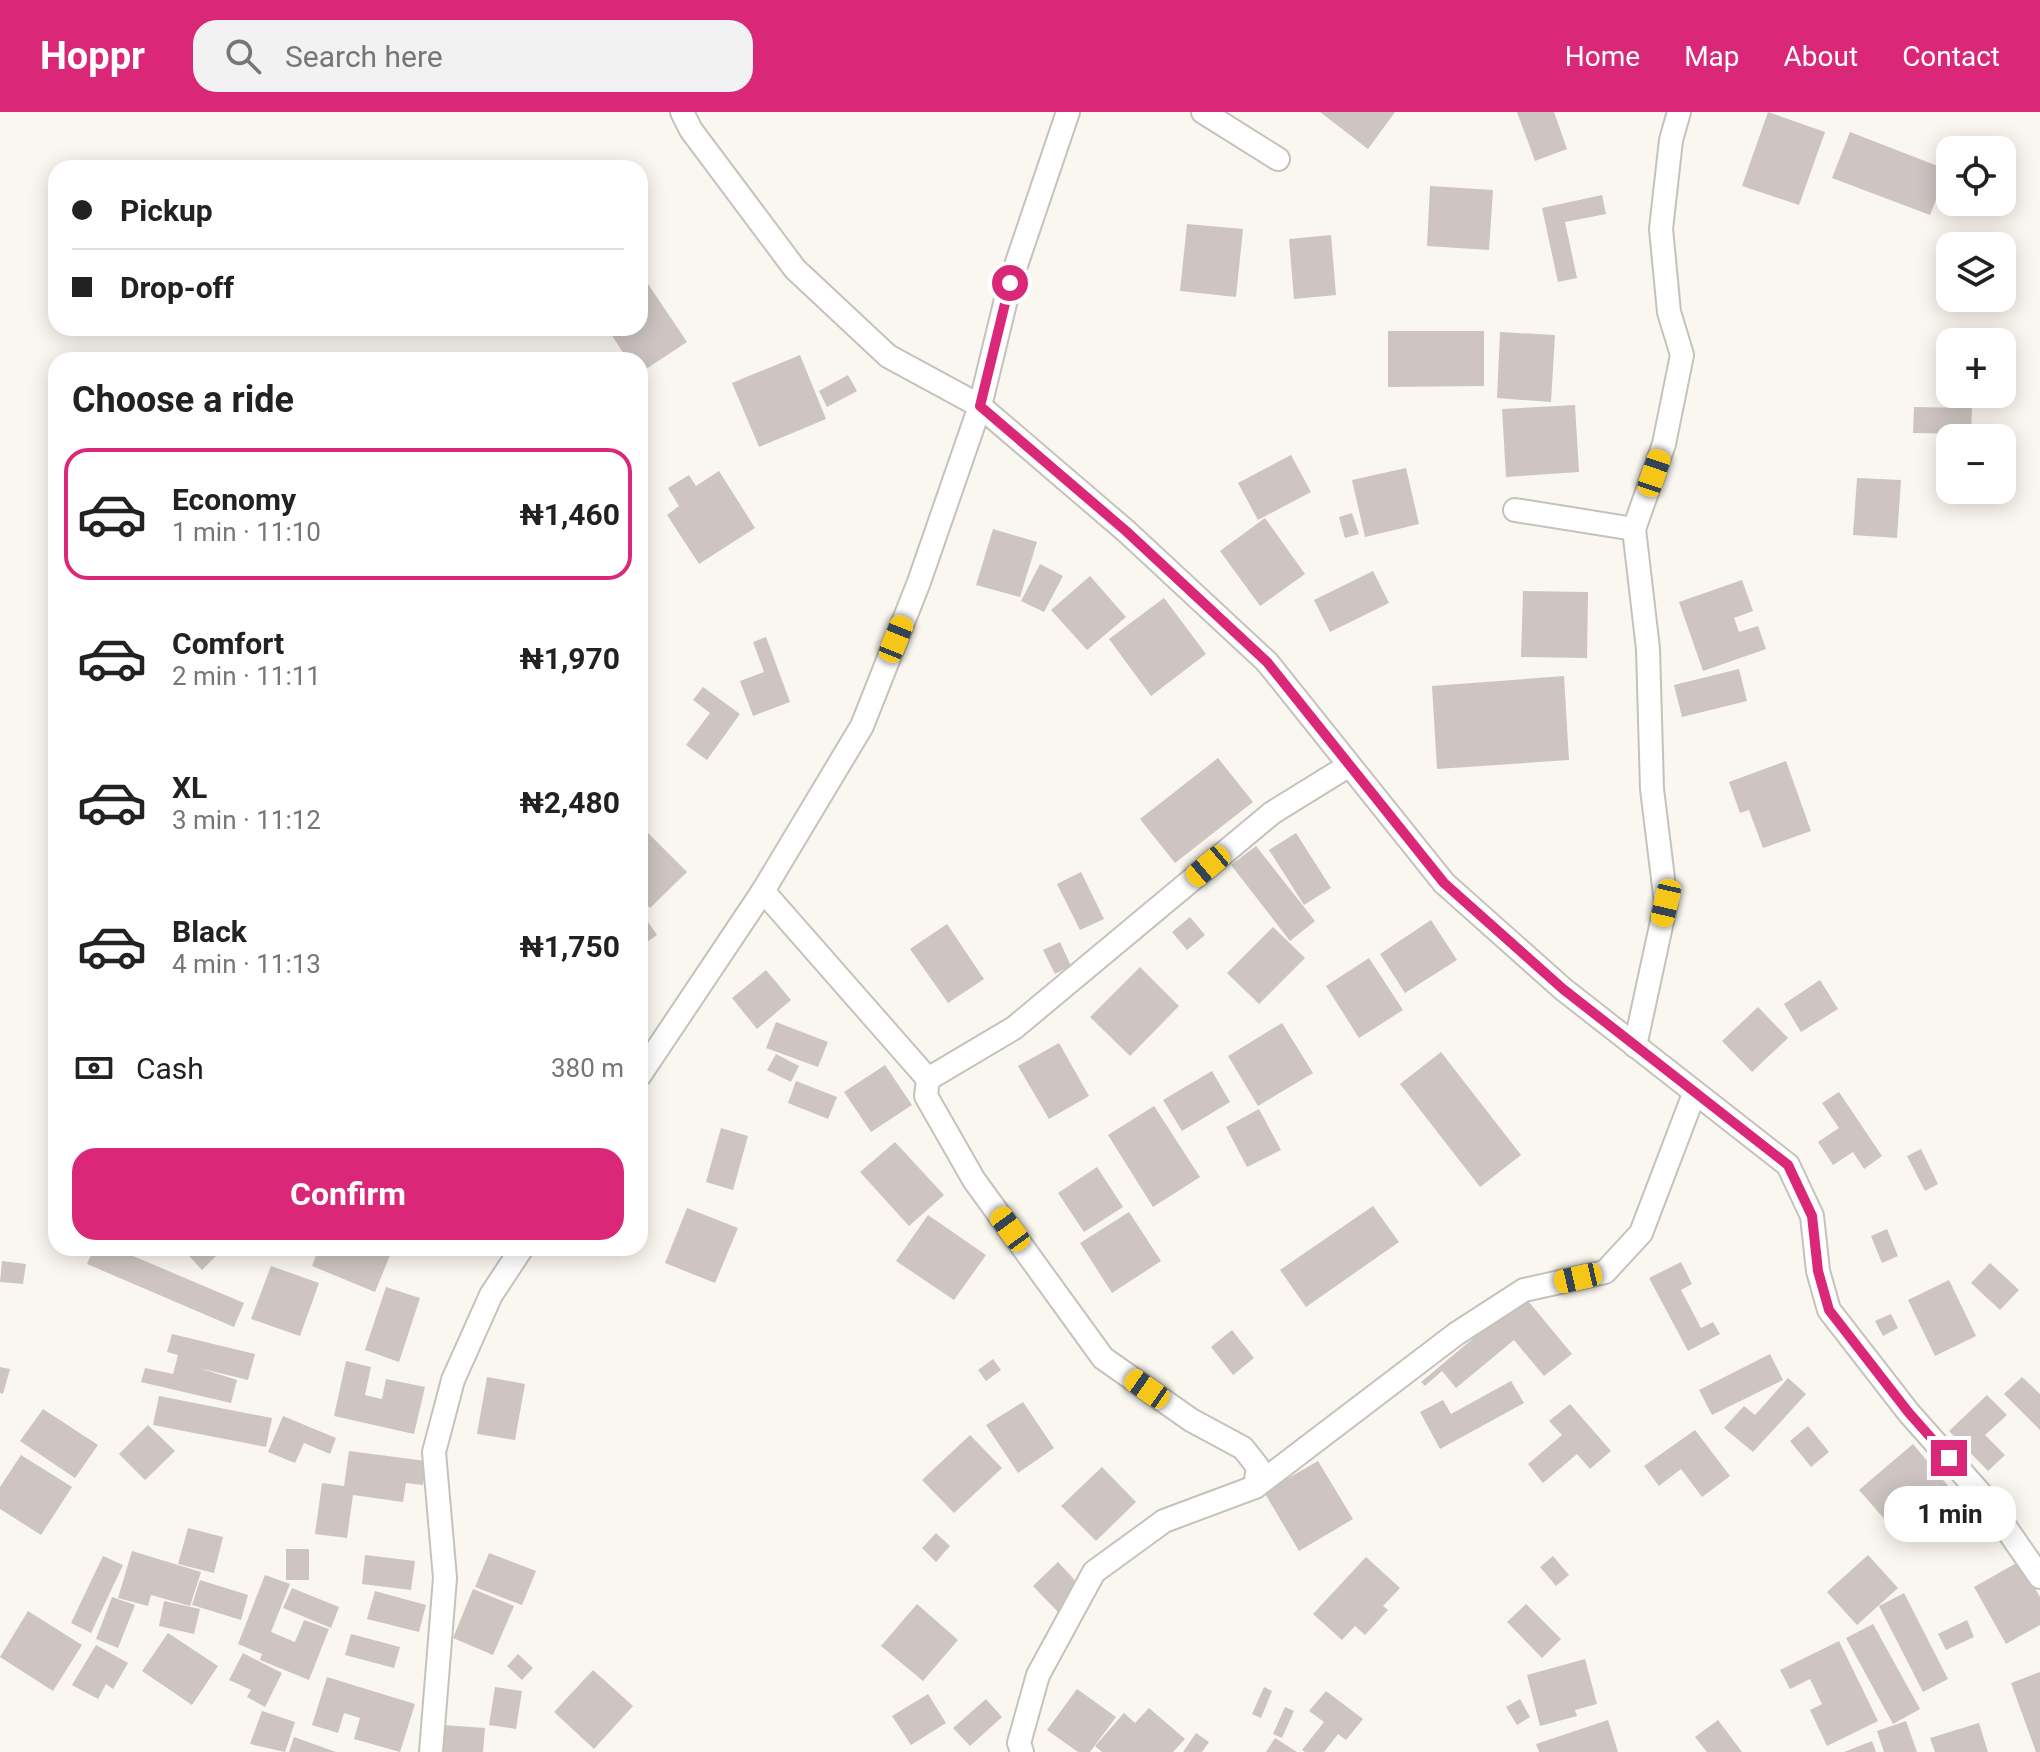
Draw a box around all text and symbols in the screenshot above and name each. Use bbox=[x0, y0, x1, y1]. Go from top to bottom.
search box bbox=[193, 20, 753, 92]
text: Hoppr bbox=[40, 34, 145, 78]
icon: search bbox=[221, 34, 265, 78]
text: Search here bbox=[285, 39, 443, 74]
text: Home bbox=[1565, 40, 1640, 73]
text: Map bbox=[1684, 40, 1740, 73]
text: About bbox=[1784, 40, 1858, 73]
text: Contact bbox=[1902, 40, 2000, 73]
map controls bbox=[1936, 136, 2016, 504]
button: locate bbox=[1936, 136, 2016, 216]
text: Pickup bbox=[120, 193, 213, 228]
button: layers bbox=[1936, 232, 2016, 312]
route start bbox=[992, 265, 1028, 301]
text: Drop-off bbox=[120, 270, 234, 305]
button: + bbox=[1936, 328, 2016, 408]
text: Choose a ride bbox=[72, 379, 294, 421]
button: − bbox=[1936, 424, 2016, 504]
car bbox=[1635, 446, 1673, 500]
icon: car bbox=[76, 478, 148, 550]
text: Economy bbox=[172, 482, 296, 517]
text: ₦1,460 bbox=[519, 497, 620, 532]
text: 1 min · 11:10 bbox=[172, 517, 321, 547]
car bbox=[876, 612, 916, 666]
icon: car bbox=[76, 622, 148, 694]
text: Comfort bbox=[172, 626, 284, 661]
text: ₦1,970 bbox=[519, 641, 620, 676]
text: 2 min · 11:11 bbox=[172, 661, 321, 691]
icon: car bbox=[76, 766, 148, 838]
text: XL bbox=[172, 770, 207, 805]
text: ₦2,480 bbox=[519, 785, 620, 820]
text: 3 min · 11:12 bbox=[172, 805, 321, 835]
car bbox=[1182, 841, 1234, 891]
car bbox=[1649, 877, 1683, 929]
icon: car bbox=[76, 910, 148, 982]
text: Black bbox=[172, 914, 247, 949]
text: ₦1,750 bbox=[519, 929, 620, 964]
text: 4 min · 11:13 bbox=[172, 949, 321, 979]
icon: cash bbox=[72, 1046, 116, 1090]
text: Cash bbox=[136, 1051, 204, 1086]
text: 380 m bbox=[551, 1053, 624, 1083]
button: Confirm bbox=[72, 1148, 624, 1240]
car bbox=[986, 1203, 1034, 1255]
car bbox=[1552, 1261, 1604, 1295]
car bbox=[1120, 1365, 1174, 1413]
route end bbox=[1931, 1440, 1967, 1476]
callout: 1 min bbox=[1883, 1486, 2015, 1542]
text: 1 min bbox=[1917, 1499, 1983, 1529]

